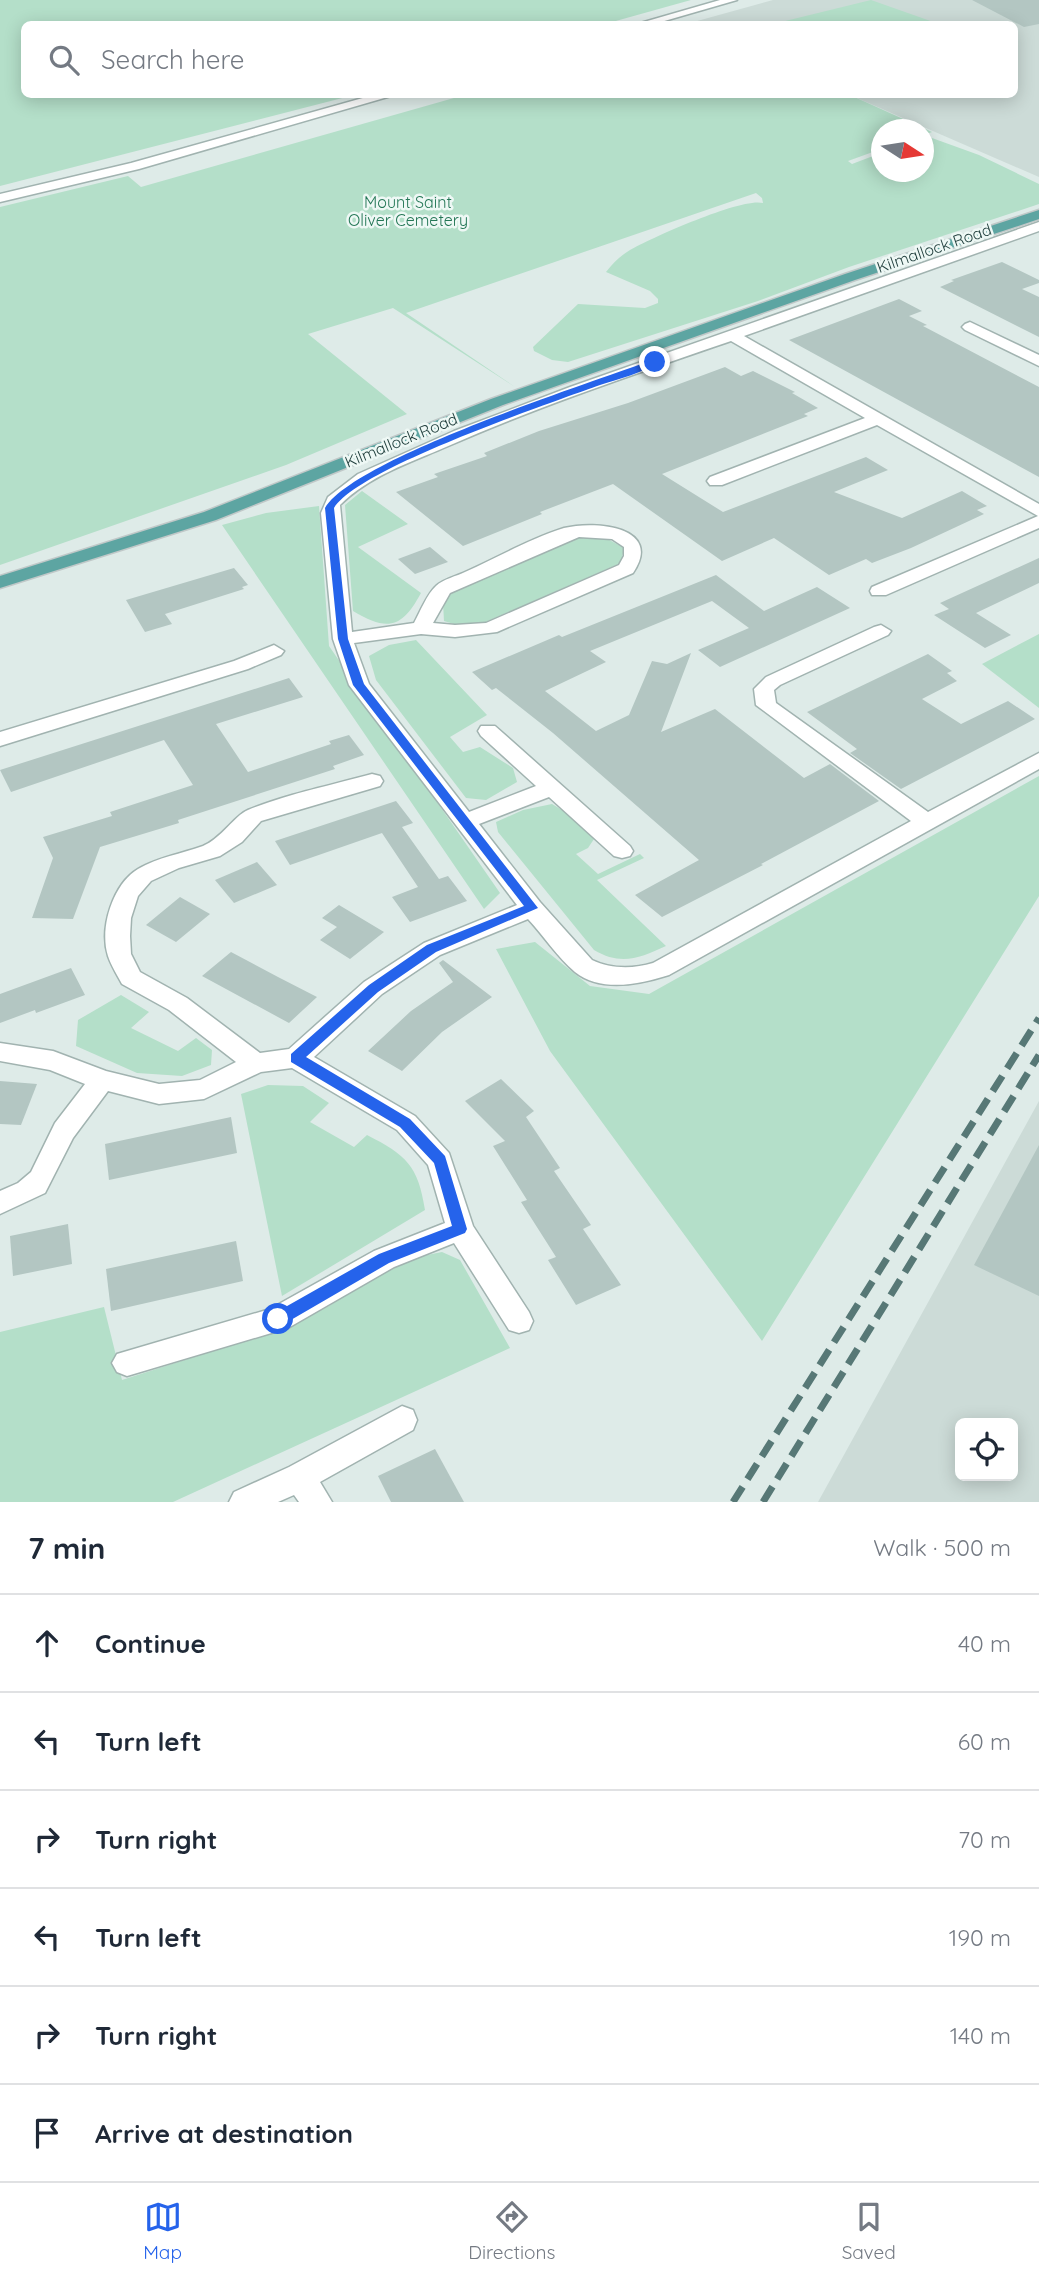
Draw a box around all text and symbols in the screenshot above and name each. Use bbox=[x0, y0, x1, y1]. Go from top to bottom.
search box bbox=[21, 21, 1018, 98]
icon: search bbox=[45, 41, 83, 79]
text: Search here bbox=[101, 43, 245, 76]
north arrow bbox=[871, 119, 934, 182]
park label: Mount Saint Oliver Cemetery bbox=[348, 192, 468, 230]
street label: Kilmallock Road bbox=[874, 219, 994, 277]
route end bbox=[639, 346, 670, 377]
street label: Kilmallock Road bbox=[342, 408, 460, 472]
route start bbox=[262, 1303, 293, 1334]
map controls bbox=[955, 1418, 1018, 1481]
button: locate bbox=[955, 1418, 1018, 1481]
text: 7 min bbox=[28, 1529, 106, 1567]
text: Walk · 500 m bbox=[873, 1533, 1011, 1562]
icon: ahead bbox=[28, 1624, 66, 1662]
text: Continue bbox=[95, 1627, 206, 1660]
text: 40 m bbox=[958, 1629, 1011, 1658]
icon: left bbox=[28, 1722, 66, 1760]
text: Turn left bbox=[95, 1725, 202, 1758]
text: 60 m bbox=[958, 1727, 1011, 1756]
icon: right bbox=[28, 1820, 66, 1858]
text: Turn right bbox=[95, 1823, 217, 1856]
text: 70 m bbox=[958, 1825, 1011, 1854]
icon: left bbox=[28, 1918, 66, 1956]
text: Turn left bbox=[95, 1921, 202, 1954]
text: 190 m bbox=[949, 1923, 1011, 1952]
icon: right bbox=[28, 2016, 66, 2054]
text: Turn right bbox=[95, 2019, 217, 2052]
text: 140 m bbox=[950, 2021, 1011, 2050]
icon: arrive bbox=[28, 2114, 66, 2152]
text: Arrive at destination bbox=[95, 2117, 353, 2150]
tab: Map bbox=[143, 2198, 182, 2264]
tab: Directions bbox=[468, 2198, 555, 2264]
tab: Saved bbox=[842, 2198, 896, 2264]

